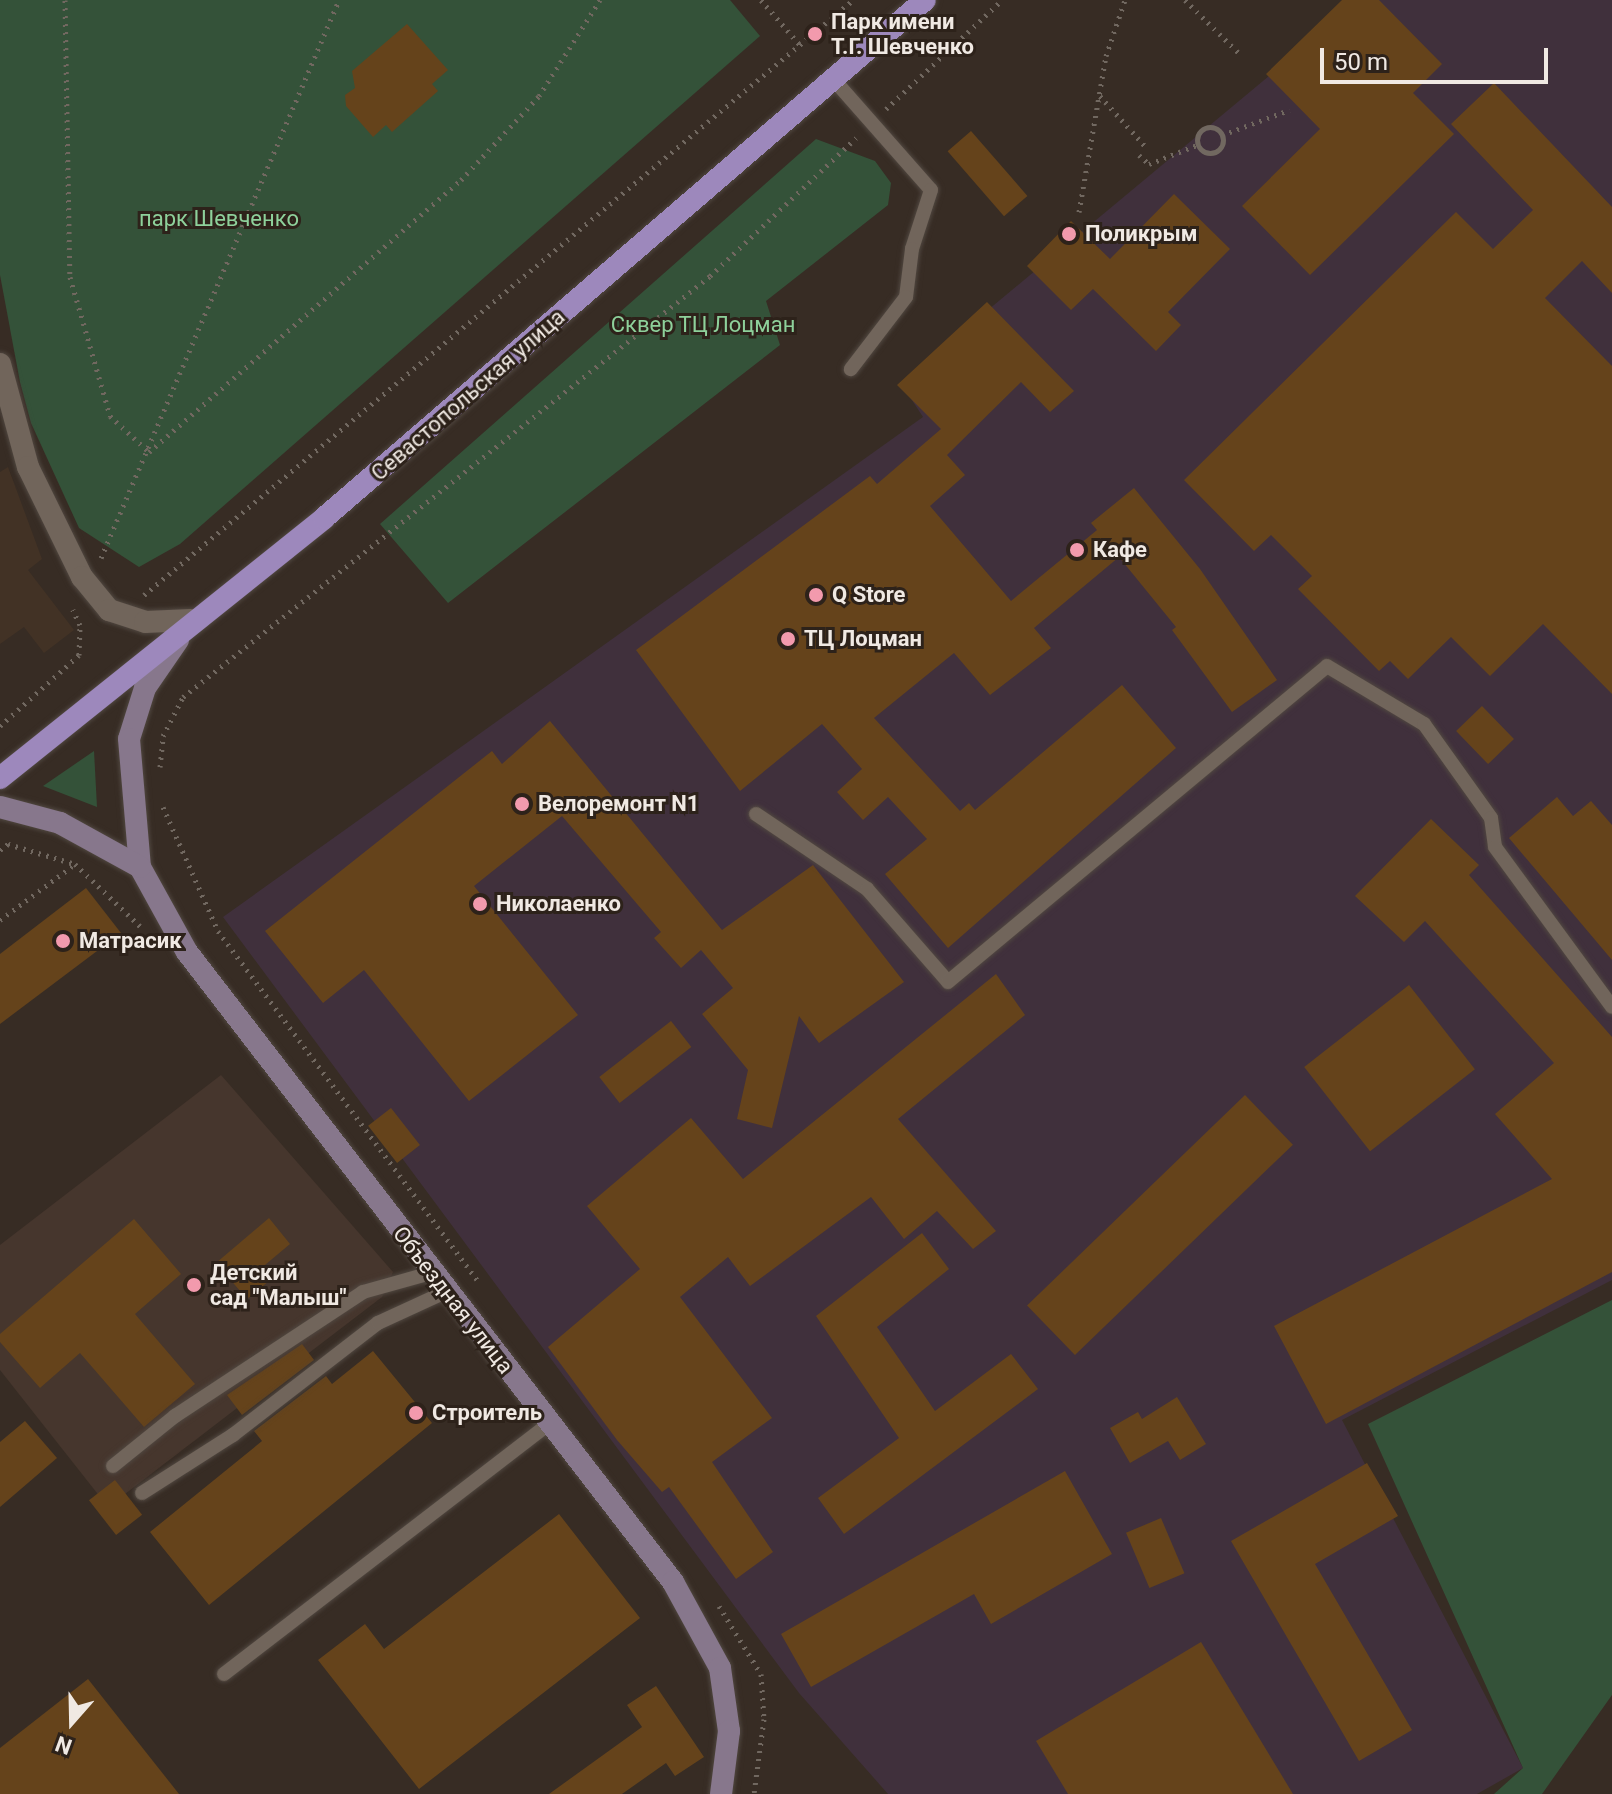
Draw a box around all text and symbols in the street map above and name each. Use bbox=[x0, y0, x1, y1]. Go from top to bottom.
place label: Парк имени Т.Г. Шевченко bbox=[831, 8, 974, 60]
marker: Парк имени Т.Г. Шевченко bbox=[806, 25, 824, 43]
scale bar bbox=[1324, 32, 1552, 82]
text: 50 m bbox=[1334, 48, 1388, 76]
park label: парк Шевченко bbox=[139, 206, 299, 232]
place label: Поликрым bbox=[1085, 221, 1197, 247]
marker: Поликрым bbox=[1060, 225, 1078, 243]
street label: Севастопольская улица bbox=[366, 304, 570, 486]
park label: Сквер ТЦ Лоцман bbox=[610, 312, 796, 338]
place label: Кафе bbox=[1093, 537, 1147, 563]
marker: Кафе bbox=[1068, 541, 1086, 559]
place label: Q Store bbox=[832, 582, 905, 608]
marker: Q Store bbox=[807, 586, 825, 604]
place label: ТЦ Лоцман bbox=[804, 626, 922, 652]
marker: ТЦ Лоцман bbox=[779, 630, 797, 648]
place label: Велоремонт N1 bbox=[538, 791, 699, 817]
marker: Велоремонт N1 bbox=[513, 795, 531, 813]
place label: Николаенко bbox=[496, 891, 621, 917]
marker: Николаенко bbox=[471, 895, 489, 913]
place label: Матрасик bbox=[79, 928, 182, 954]
marker: Матрасик bbox=[54, 932, 72, 950]
street label: Объездная улица bbox=[387, 1221, 519, 1379]
place label: Детский сад "Малыш" bbox=[210, 1259, 347, 1310]
marker: Детский сад "Малыш" bbox=[185, 1276, 203, 1294]
place label: Строитель bbox=[432, 1400, 542, 1426]
marker: Строитель bbox=[407, 1404, 425, 1422]
north arrow bbox=[32, 1682, 112, 1762]
text: N bbox=[52, 1731, 75, 1759]

